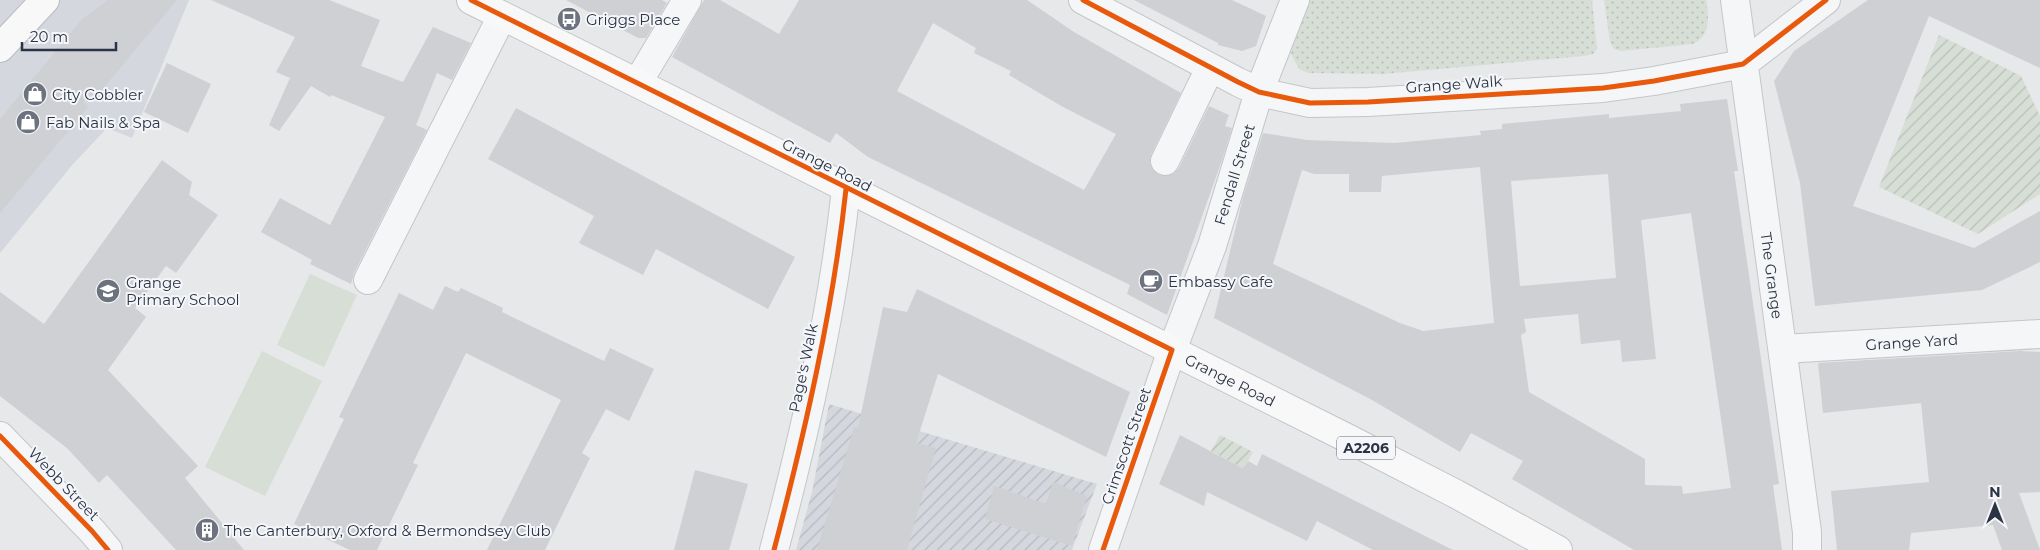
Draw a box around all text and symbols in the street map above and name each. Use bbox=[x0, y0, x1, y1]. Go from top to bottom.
bus stop icon: Griggs Place bbox=[556, 6, 582, 32]
place label: Griggs Place bbox=[586, 10, 680, 29]
scale bar bbox=[22, 20, 116, 52]
text: 20 m bbox=[30, 27, 68, 46]
street label: Grange Walk bbox=[1405, 71, 1503, 97]
shop icon: City Cobbler bbox=[22, 81, 48, 107]
place label: City Cobbler bbox=[52, 85, 143, 104]
shop icon: Fab Nails & Spa bbox=[15, 109, 41, 135]
place label: Fab Nails & Spa bbox=[46, 113, 161, 132]
street label: Fendall Street bbox=[1210, 121, 1258, 227]
street label: Grange Road bbox=[779, 134, 875, 196]
street label: The Grange bbox=[1757, 231, 1788, 320]
cafe icon: Embassy Cafe bbox=[1138, 268, 1164, 294]
place label: Embassy Cafe bbox=[1168, 272, 1273, 291]
place label: Grange Primary School bbox=[126, 273, 240, 309]
school or university icon: Grange Primary School bbox=[95, 278, 121, 304]
street label: Page's Walk bbox=[784, 322, 822, 414]
street label: Grange Yard bbox=[1865, 329, 1959, 354]
street label: Grange Road bbox=[1182, 349, 1279, 410]
street label: Crimscott Street bbox=[1097, 385, 1155, 507]
road number: A2206 bbox=[1337, 436, 1395, 459]
street label: Webb Street bbox=[24, 443, 104, 525]
north arrow bbox=[1970, 480, 2020, 530]
text: N bbox=[1989, 483, 2001, 501]
building icon: The Canterbury, Oxford & Bermondsey Club bbox=[194, 517, 220, 543]
place label: The Canterbury, Oxford & Bermondsey Club bbox=[224, 521, 551, 540]

